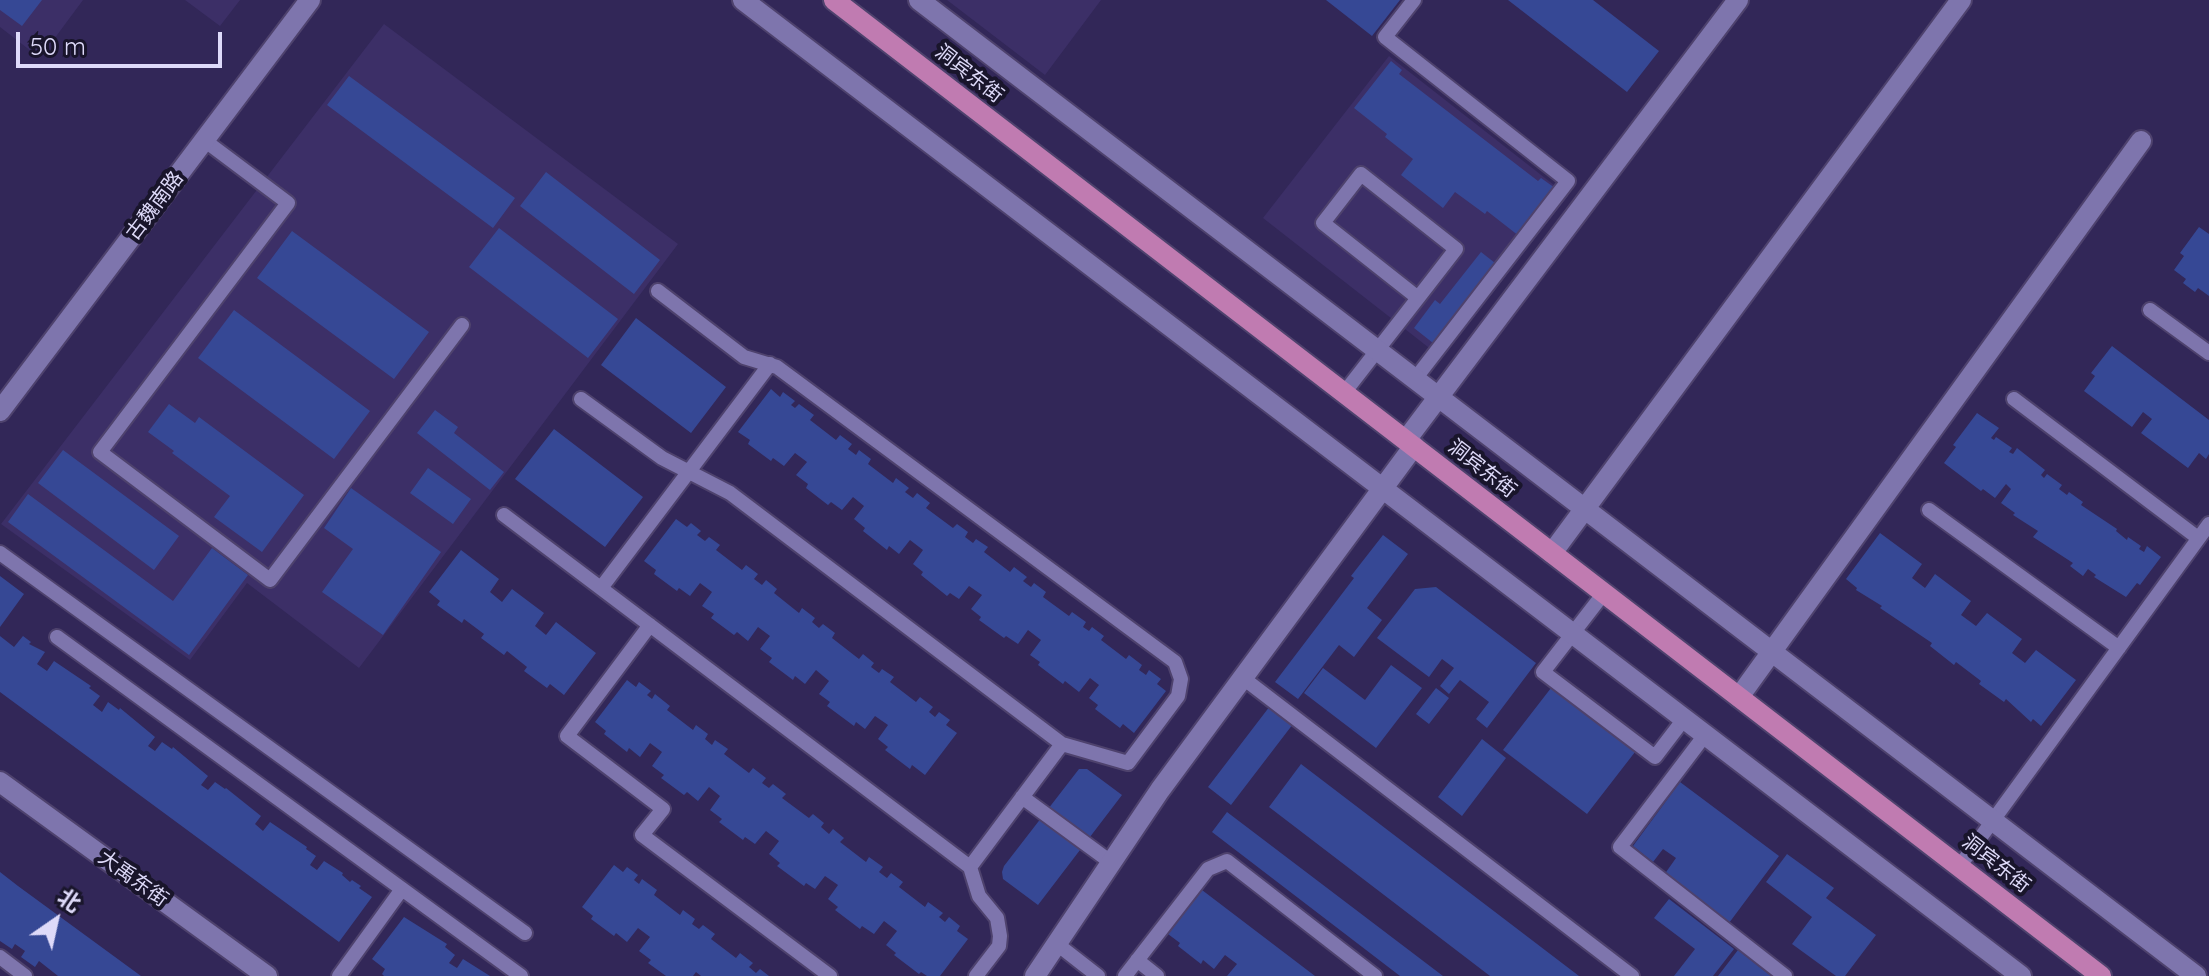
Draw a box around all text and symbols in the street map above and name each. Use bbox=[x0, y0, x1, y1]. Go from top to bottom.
scale bar bbox=[20, 16, 226, 66]
text: 50 m bbox=[30, 31, 86, 61]
street label: 洞宾东街 bbox=[930, 40, 1008, 108]
street label: 古魏南路 bbox=[121, 167, 189, 245]
street label: 洞宾东街 bbox=[1443, 435, 1521, 503]
street label: 洞宾东街 bbox=[1957, 830, 2035, 898]
street label: 大禹东街 bbox=[94, 846, 172, 912]
north arrow bbox=[16, 880, 96, 960]
text: 北 bbox=[52, 882, 86, 918]

